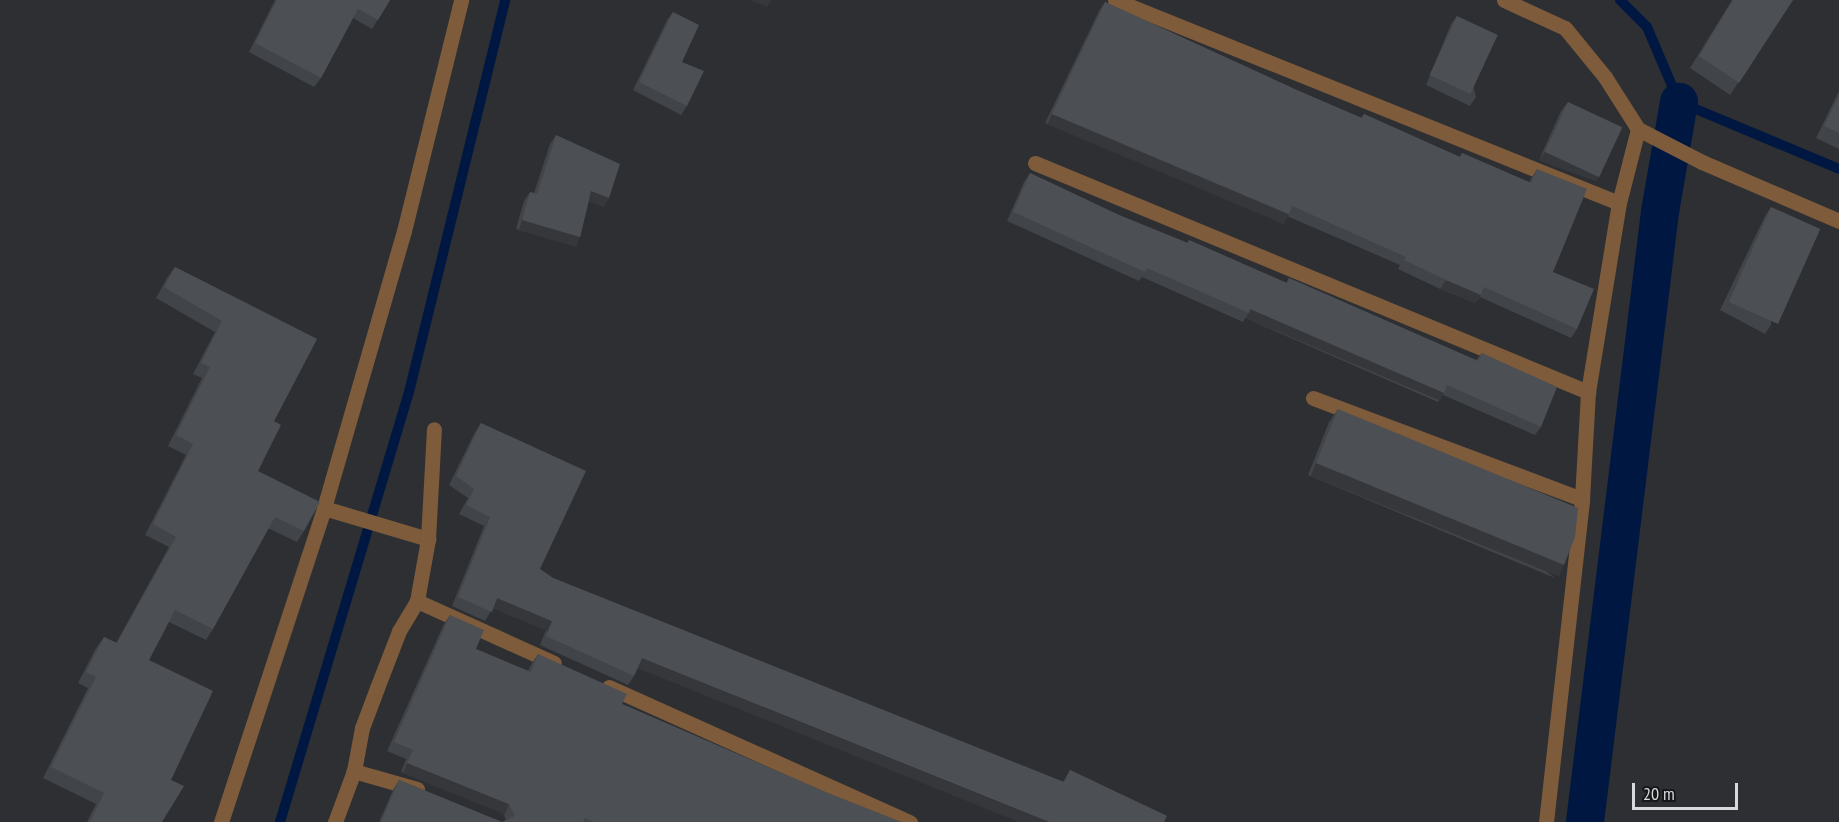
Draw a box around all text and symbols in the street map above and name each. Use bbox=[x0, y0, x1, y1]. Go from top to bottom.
scale bar bbox=[1635, 771, 1742, 809]
text: 20 m bbox=[1643, 782, 1675, 805]

